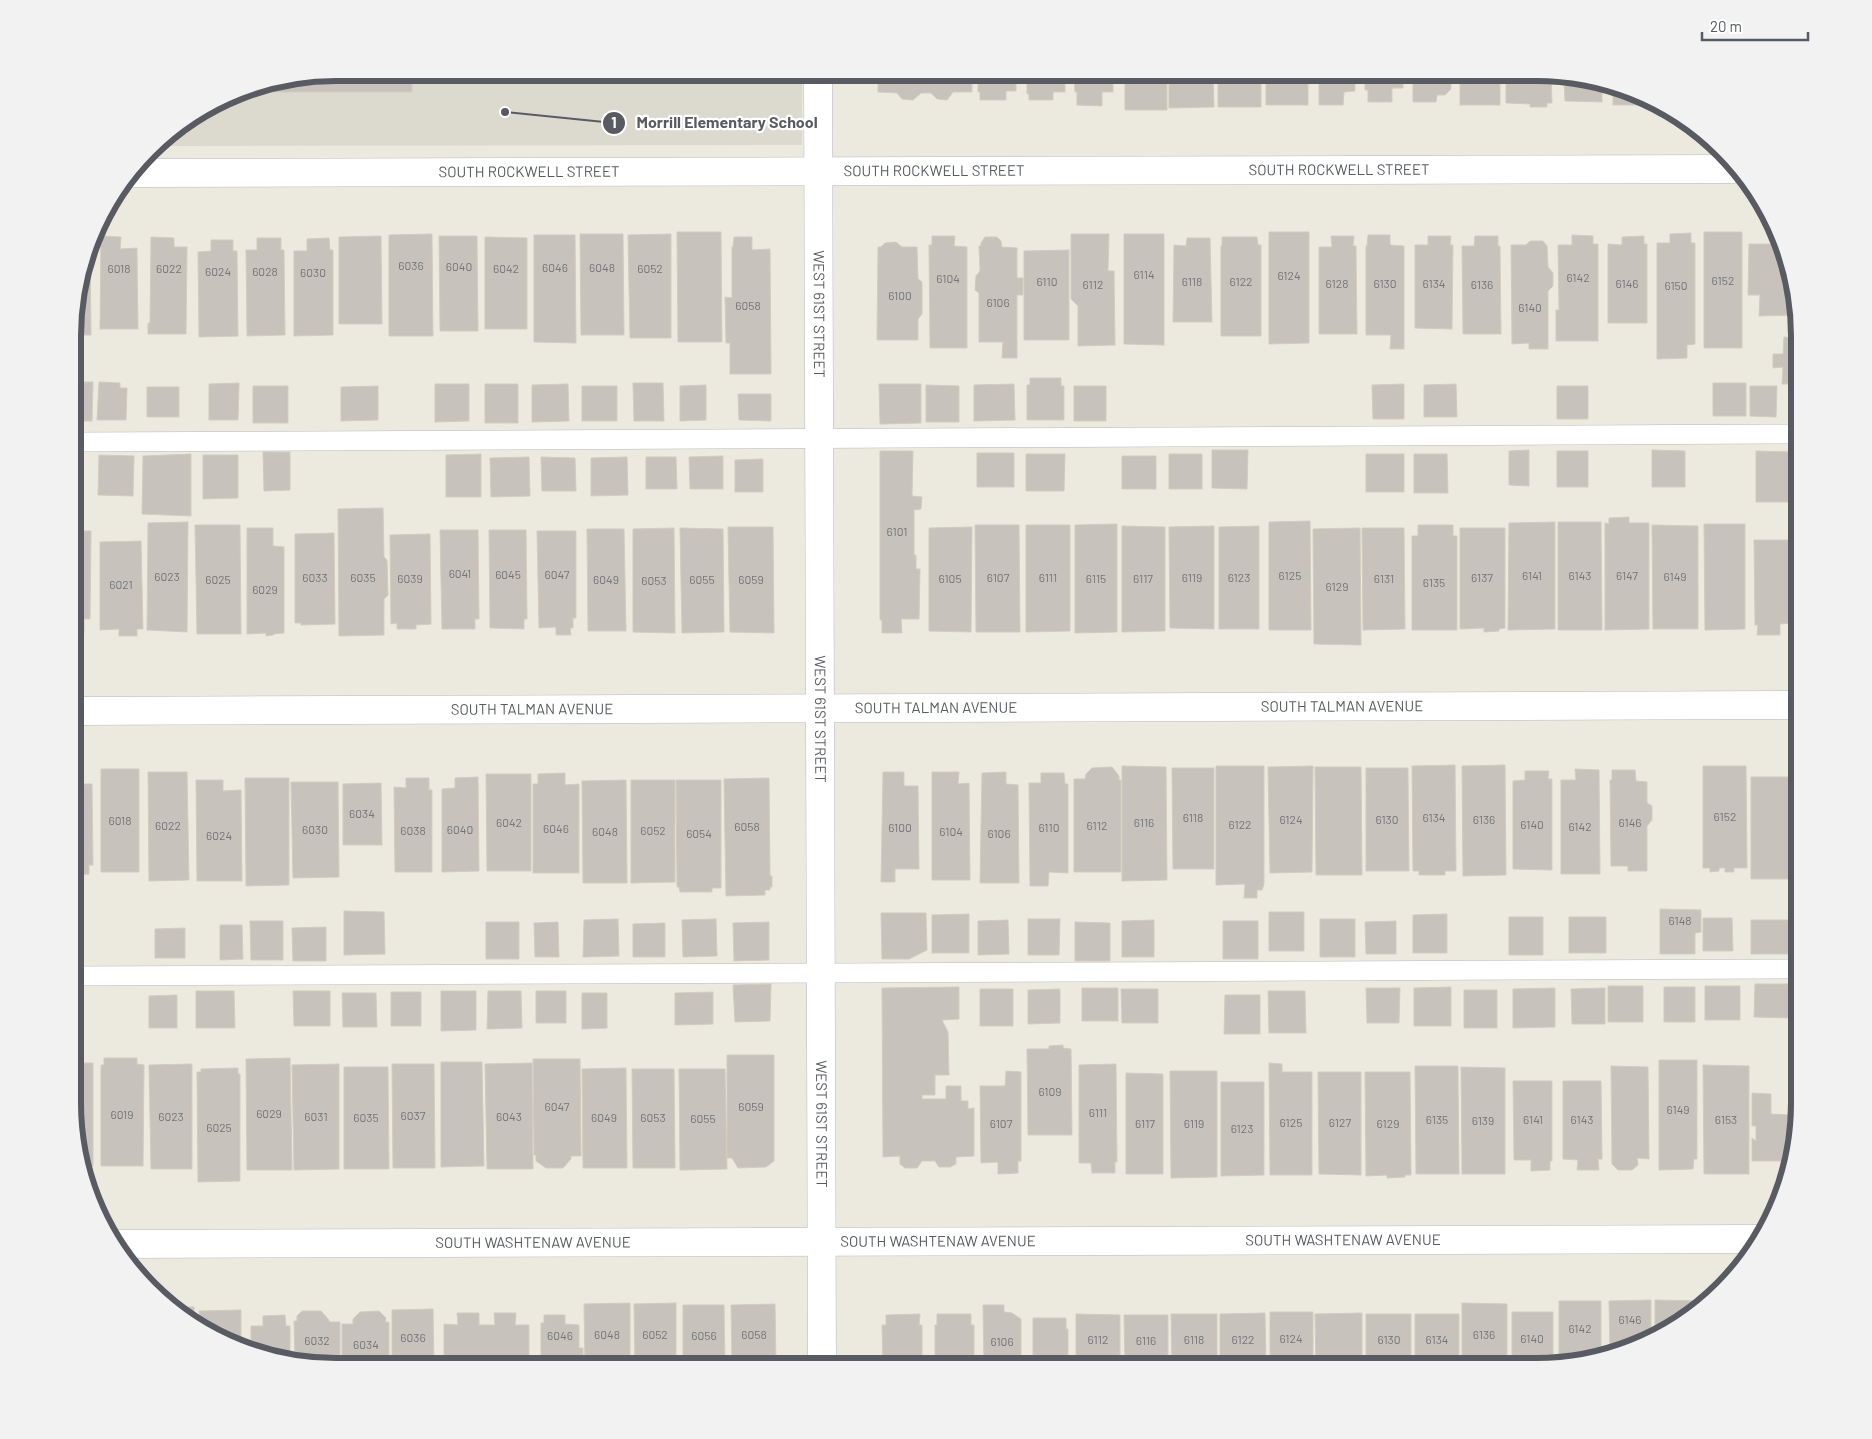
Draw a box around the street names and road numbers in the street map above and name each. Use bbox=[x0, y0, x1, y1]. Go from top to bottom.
street label: SOUTH ROCKWELL STREET bbox=[1248, 160, 1430, 178]
street label: SOUTH ROCKWELL STREET bbox=[843, 161, 1025, 179]
street label: SOUTH ROCKWELL STREET bbox=[438, 162, 620, 180]
street label: WEST 61ST STREET bbox=[811, 250, 829, 378]
street label: WEST 61ST STREET bbox=[812, 655, 830, 783]
street label: SOUTH TALMAN AVENUE bbox=[1261, 696, 1423, 715]
street label: SOUTH TALMAN AVENUE bbox=[855, 698, 1017, 716]
street label: SOUTH TALMAN AVENUE bbox=[451, 699, 613, 718]
street label: WEST 61ST STREET bbox=[813, 1060, 831, 1188]
street label: SOUTH WASHTENAW AVENUE bbox=[1245, 1230, 1441, 1249]
street label: SOUTH WASHTENAW AVENUE bbox=[840, 1231, 1036, 1250]
street label: SOUTH WASHTENAW AVENUE bbox=[435, 1232, 631, 1251]

